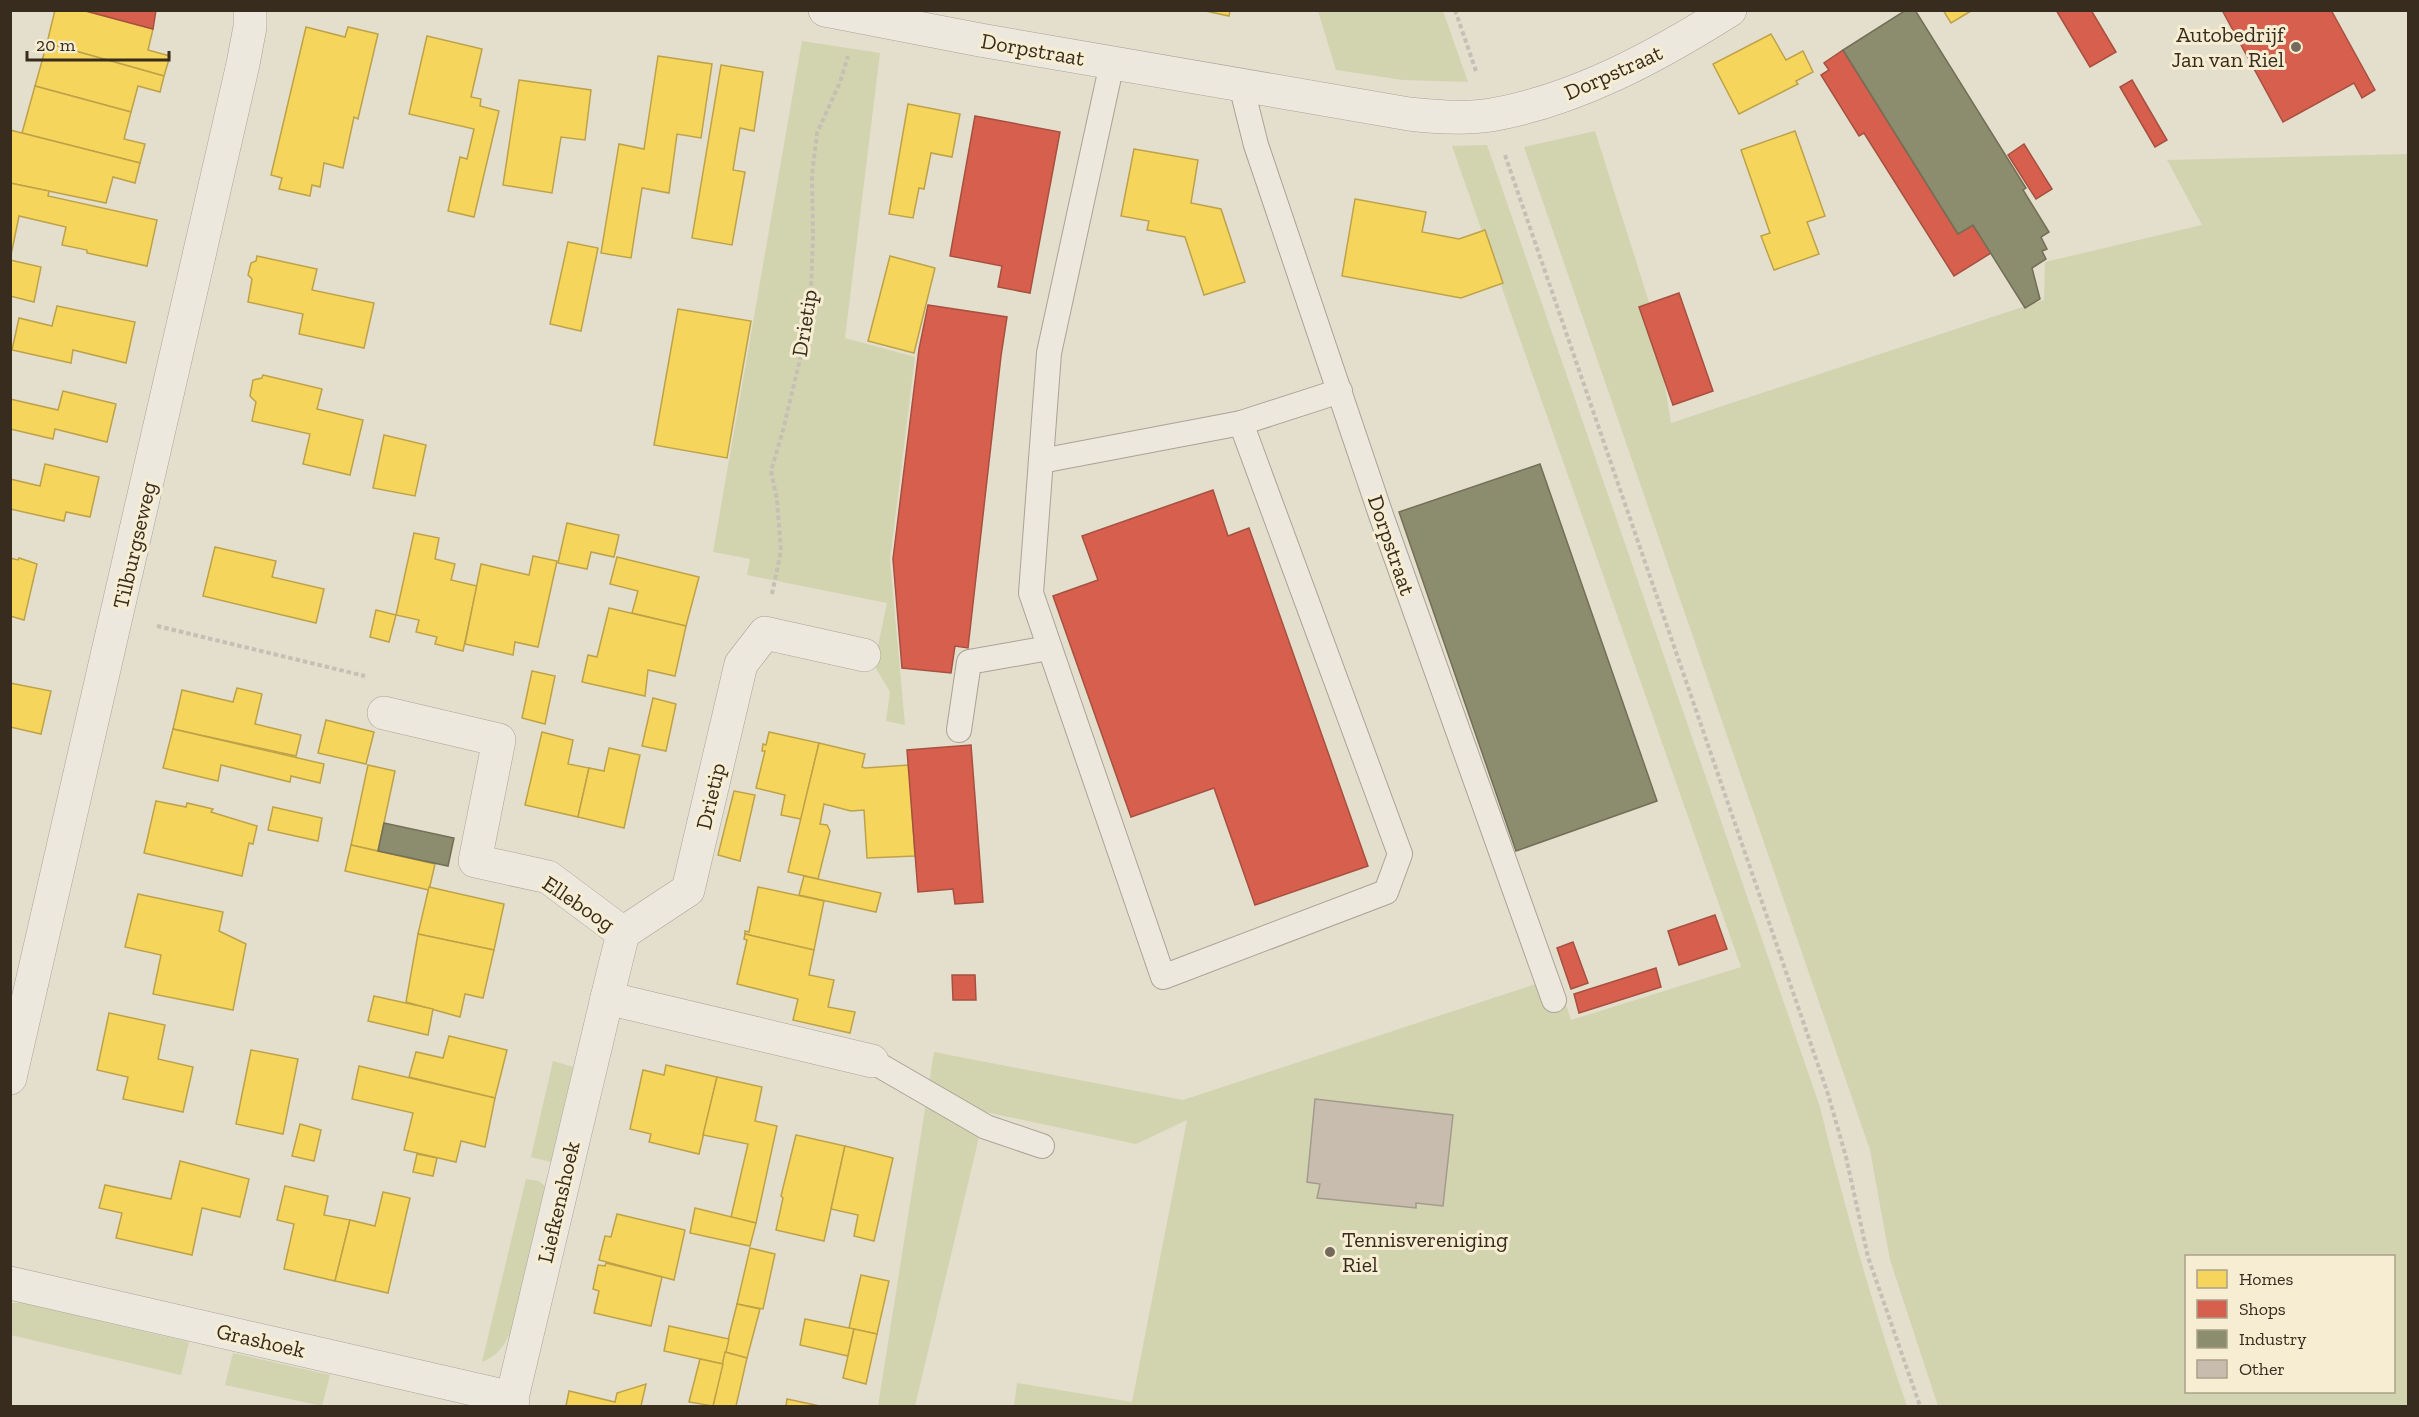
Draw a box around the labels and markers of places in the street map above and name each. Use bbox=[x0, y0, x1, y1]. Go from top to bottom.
place label: Autobedrijf Jan van Riel bbox=[2172, 21, 2286, 73]
marker: Autobedrijf Jan van Riel bbox=[2289, 40, 2303, 54]
place label: Tennisvereniging Riel bbox=[1342, 1226, 1508, 1278]
marker: Tennisvereniging Riel bbox=[1323, 1245, 1337, 1259]

